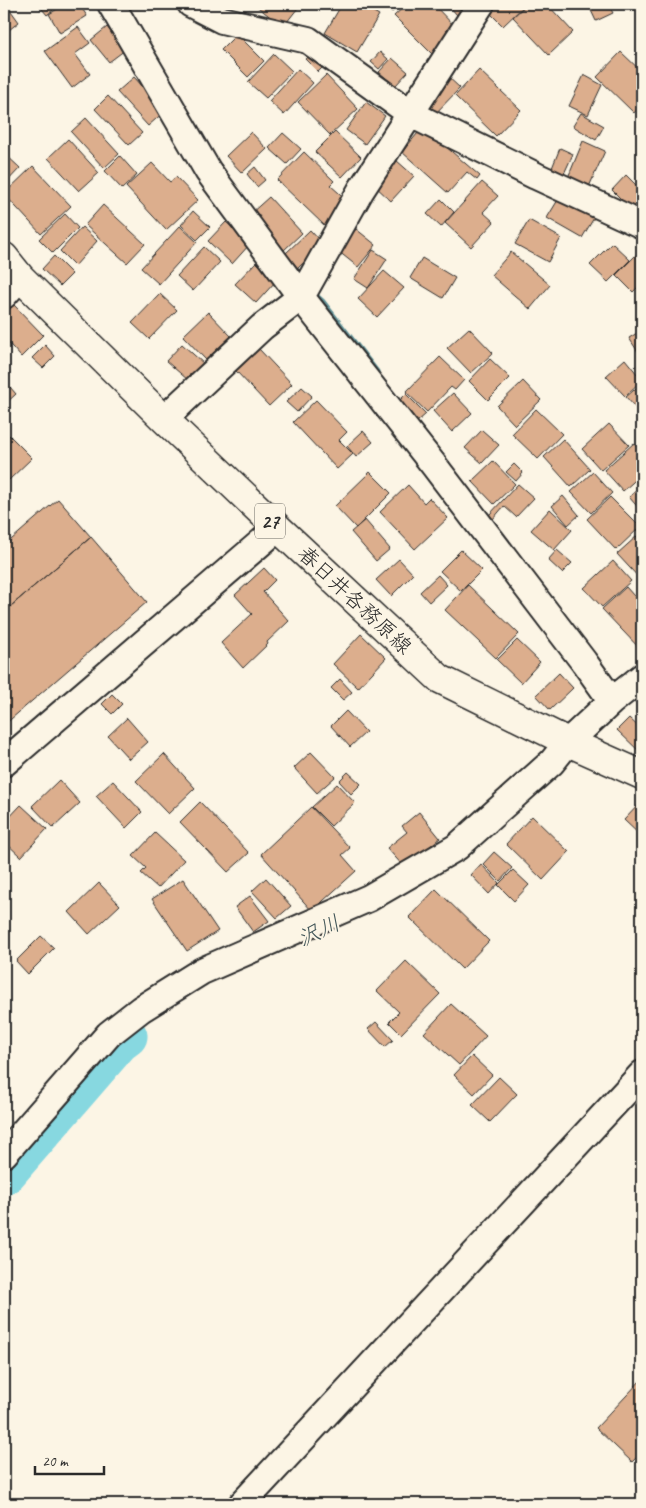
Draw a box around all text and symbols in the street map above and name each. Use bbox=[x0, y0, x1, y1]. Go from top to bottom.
road number: 27 bbox=[255, 504, 285, 538]
street label: 春日井各務原線 bbox=[292, 540, 418, 660]
water label: 沢川 bbox=[293, 909, 345, 953]
scale bar bbox=[35, 1443, 104, 1475]
text: 20 m bbox=[42, 1452, 69, 1471]

